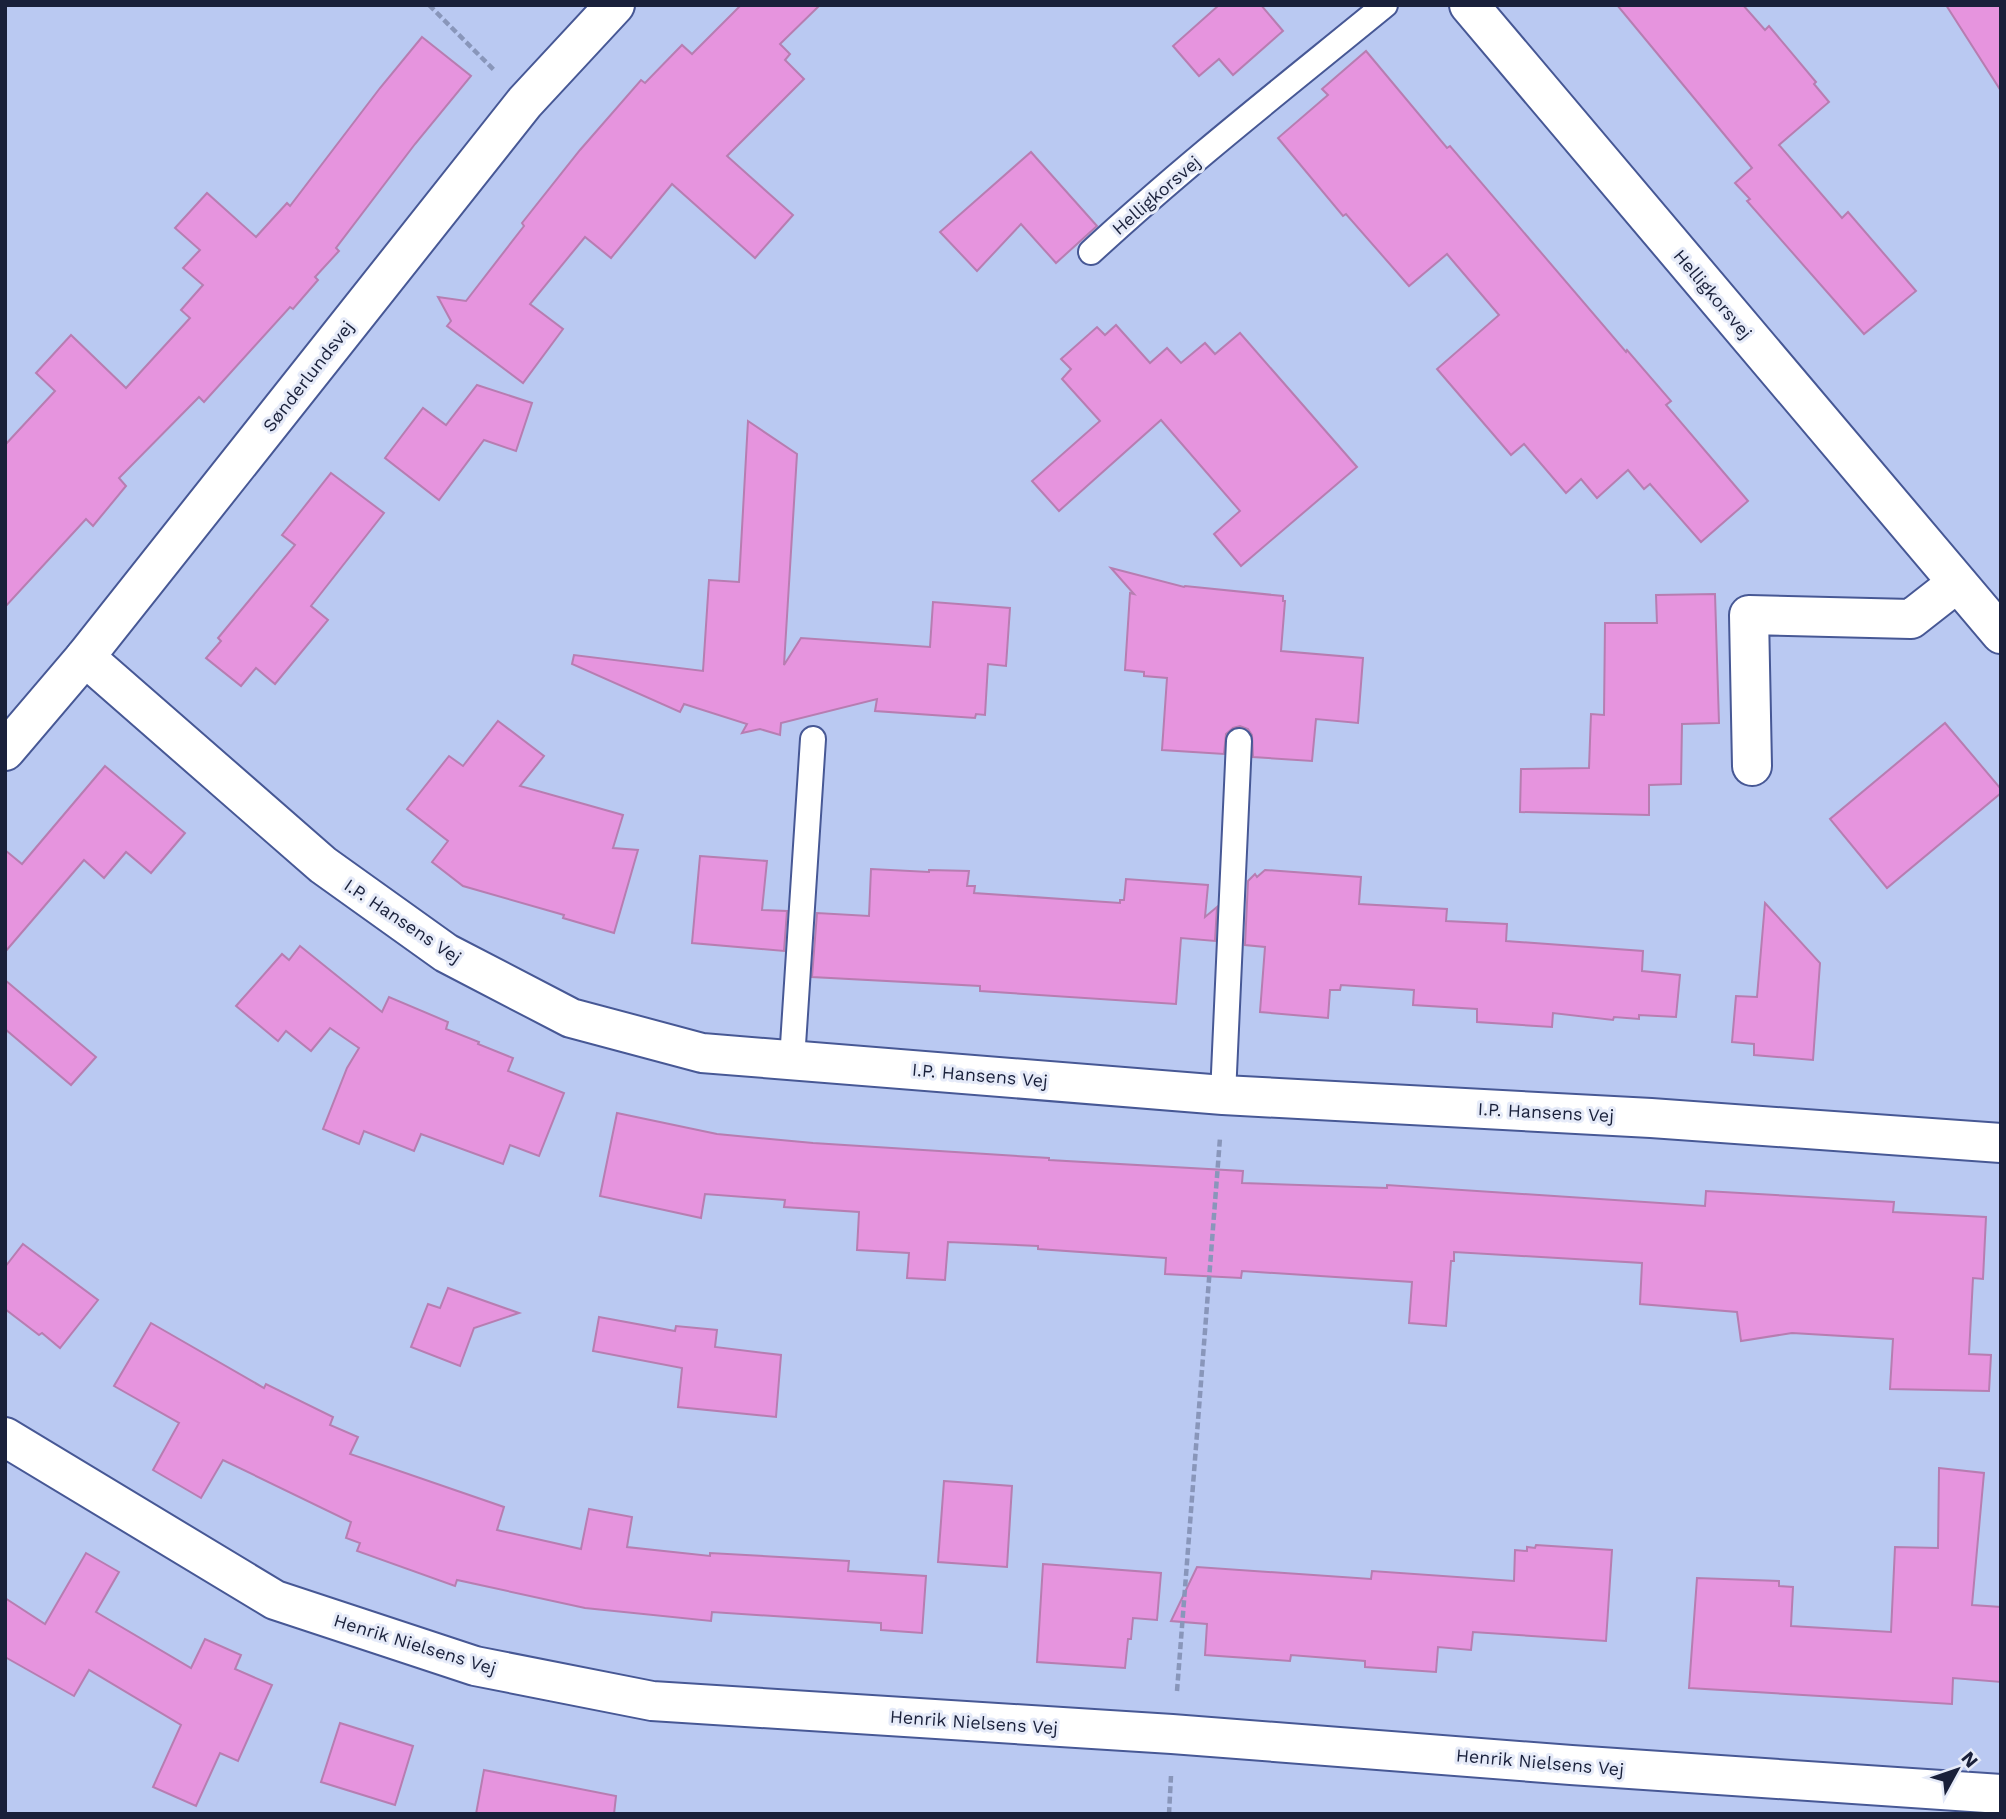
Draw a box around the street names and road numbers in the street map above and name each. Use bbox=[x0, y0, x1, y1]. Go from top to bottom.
street label: Helligkorsvej bbox=[1107, 151, 1205, 239]
street label: Helligkorsvej bbox=[1670, 245, 1756, 343]
street label: Sønderlundsvej bbox=[258, 316, 358, 436]
street label: I.P. Hansens Vej bbox=[341, 874, 465, 968]
street label: I.P. Hansens Vej bbox=[911, 1059, 1049, 1091]
street label: I.P. Hansens Vej bbox=[1477, 1098, 1615, 1126]
street label: Henrik Nielsens Vej bbox=[331, 1609, 499, 1679]
street label: Henrik Nielsens Vej bbox=[889, 1706, 1059, 1738]
street label: Henrik Nielsens Vej bbox=[1455, 1744, 1625, 1780]

